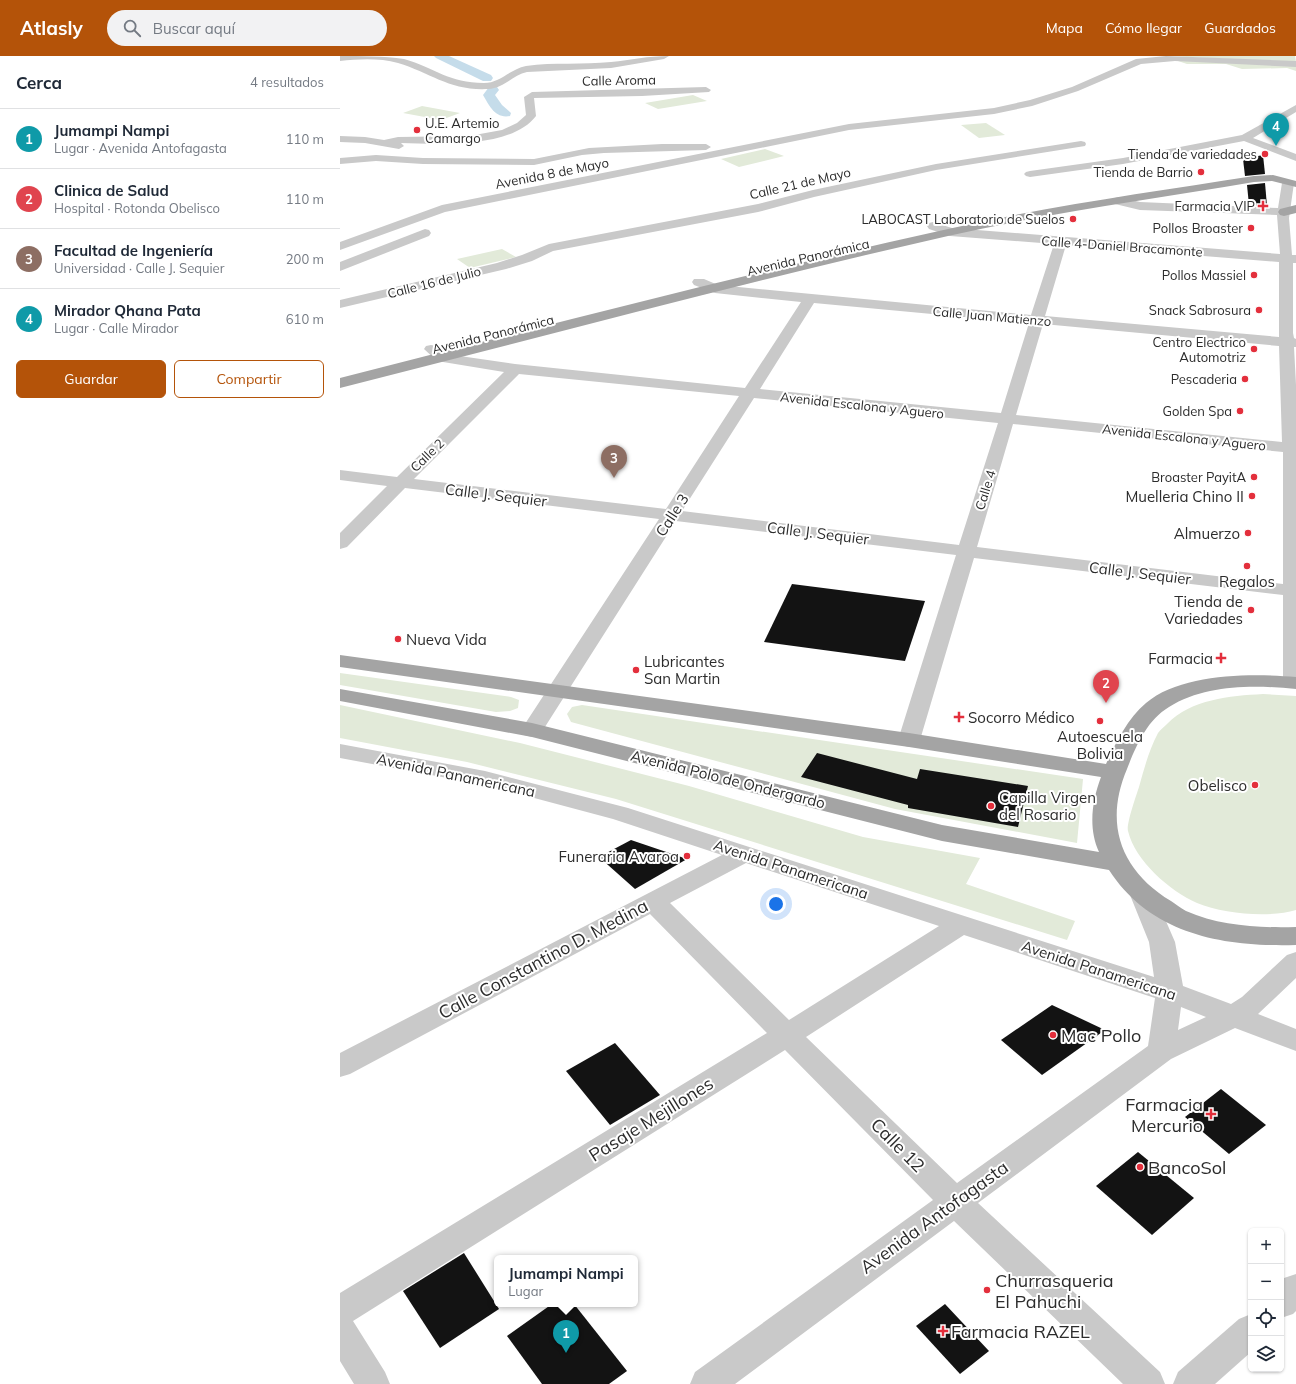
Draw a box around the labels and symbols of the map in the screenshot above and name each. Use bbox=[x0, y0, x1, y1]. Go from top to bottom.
street label: Calle Aroma bbox=[582, 71, 656, 89]
pin: 4 bbox=[1263, 113, 1289, 146]
place label: U.E. Artemio Camargo bbox=[425, 115, 499, 146]
marker: U.E. Artemio Camargo bbox=[412, 125, 422, 135]
place label: Tienda de variedades bbox=[1128, 146, 1257, 162]
marker: Tienda de variedades bbox=[1260, 149, 1270, 159]
street label: Avenida 8 de Mayo bbox=[494, 154, 610, 192]
street label: Calle 21 de Mayo bbox=[748, 164, 852, 202]
place label: Tienda de Barrio bbox=[1094, 164, 1193, 180]
marker: Tienda de Barrio bbox=[1196, 167, 1206, 177]
place label: Farmacia VIP bbox=[1175, 198, 1255, 214]
marker: Farmacia VIP bbox=[1258, 201, 1268, 211]
place label: LABOCAST Laboratorio de Suelos bbox=[861, 211, 1065, 227]
marker: LABOCAST Laboratorio de Suelos bbox=[1068, 214, 1078, 224]
place label: Pollos Broaster bbox=[1153, 220, 1243, 236]
marker: Pollos Broaster bbox=[1246, 223, 1256, 233]
street label: Calle 4-Daniel Bracamonte bbox=[1041, 232, 1203, 260]
street label: Avenida Panorámica bbox=[745, 235, 871, 279]
street label: Calle 16 de Julio bbox=[386, 263, 482, 301]
place label: Pollos Massiel bbox=[1162, 267, 1246, 283]
marker: Pollos Massiel bbox=[1249, 270, 1259, 280]
place label: Snack Sabrosura bbox=[1149, 302, 1251, 318]
street label: Calle Juan Matienzo bbox=[932, 303, 1052, 329]
marker: Snack Sabrosura bbox=[1254, 305, 1264, 315]
street label: Avenida Panorámica bbox=[430, 311, 556, 357]
place label: Centro Electrico Automotriz bbox=[1153, 334, 1246, 365]
marker: Centro Electrico Automotriz bbox=[1249, 344, 1259, 354]
place label: Pescaderia bbox=[1171, 371, 1237, 387]
marker: Pescaderia bbox=[1240, 374, 1250, 384]
street label: Avenida Escalona y Aguero bbox=[779, 388, 945, 422]
place label: Golden Spa bbox=[1162, 403, 1232, 419]
marker: Golden Spa bbox=[1235, 406, 1245, 416]
street label: Avenida Escalona y Aguero bbox=[1101, 420, 1267, 454]
street label: Calle 2 bbox=[407, 435, 447, 475]
pin: 3 bbox=[601, 445, 627, 478]
street label: Calle 4 bbox=[971, 468, 999, 512]
place label: Broaster PayitA bbox=[1151, 469, 1246, 485]
marker: Broaster PayitA bbox=[1249, 472, 1259, 482]
street label: Calle J. Sequier bbox=[444, 479, 549, 511]
place label: Muelleria Chino II bbox=[1125, 487, 1244, 506]
street label: Calle 3 bbox=[651, 490, 693, 540]
marker: Muelleria Chino II bbox=[1247, 491, 1257, 501]
street label: Calle J. Sequier bbox=[766, 517, 871, 549]
place label: Almuerzo bbox=[1174, 524, 1240, 543]
marker: Almuerzo bbox=[1243, 528, 1253, 538]
street label: Calle J. Sequier bbox=[1088, 557, 1193, 589]
marker: Regalos bbox=[1242, 561, 1252, 571]
place label: Regalos bbox=[1219, 572, 1275, 591]
place label: Tienda de Variedades bbox=[1165, 592, 1243, 628]
marker: Tienda de Variedades bbox=[1246, 605, 1256, 615]
place label: Nueva Vida bbox=[406, 630, 487, 649]
marker: Nueva Vida bbox=[393, 634, 403, 644]
place label: Farmacia bbox=[1148, 649, 1213, 668]
place label: Lubricantes San Martin bbox=[644, 652, 725, 688]
marker: Farmacia bbox=[1216, 653, 1226, 663]
marker: Lubricantes San Martin bbox=[631, 665, 641, 675]
pin: 2 bbox=[1093, 670, 1119, 703]
place label: Socorro Médico bbox=[968, 708, 1074, 727]
marker: Socorro Médico bbox=[953, 711, 965, 723]
marker: Autoescuela Bolivia bbox=[1095, 716, 1105, 726]
place label: Autoescuela Bolivia bbox=[1057, 727, 1143, 763]
street label: Avenida Polo de Ondergardo bbox=[629, 746, 827, 812]
street label: Avenida Panamericana bbox=[375, 749, 537, 801]
place label: Obelisco bbox=[1188, 776, 1247, 795]
marker: Obelisco bbox=[1250, 780, 1260, 790]
place label: Capilla Virgen del Rosario bbox=[999, 788, 1096, 824]
marker: Capilla Virgen del Rosario bbox=[986, 801, 996, 811]
street label: Avenida Panamericana bbox=[711, 835, 871, 903]
place label: Funeraria Avaroa bbox=[558, 847, 679, 866]
marker: Funeraria Avaroa bbox=[682, 851, 692, 861]
street label: Calle Constantino D. Medina bbox=[434, 894, 652, 1024]
your location bbox=[766, 894, 786, 914]
street label: Avenida Panamericana bbox=[1019, 936, 1179, 1004]
place label: Mac Pollo bbox=[1061, 1024, 1141, 1047]
marker: Mac Pollo bbox=[1048, 1030, 1058, 1040]
street label: Pasaje Mejillones bbox=[584, 1071, 718, 1167]
place label: Farmacia Mercurio bbox=[1125, 1093, 1203, 1137]
marker: Farmacia Mercurio bbox=[1206, 1109, 1216, 1119]
street label: Calle 12 bbox=[866, 1113, 930, 1177]
street label: Avenida Antofagasta bbox=[855, 1155, 1013, 1279]
place label: BancoSol bbox=[1148, 1156, 1226, 1179]
marker: BancoSol bbox=[1135, 1162, 1145, 1172]
place label: Churrasqueria El Pahuchi bbox=[995, 1269, 1114, 1313]
marker: Churrasqueria El Pahuchi bbox=[982, 1285, 992, 1295]
pin: 1 bbox=[553, 1320, 579, 1353]
place label: Farmacia RAZEL bbox=[951, 1320, 1090, 1343]
marker: Farmacia RAZEL bbox=[938, 1326, 948, 1336]

